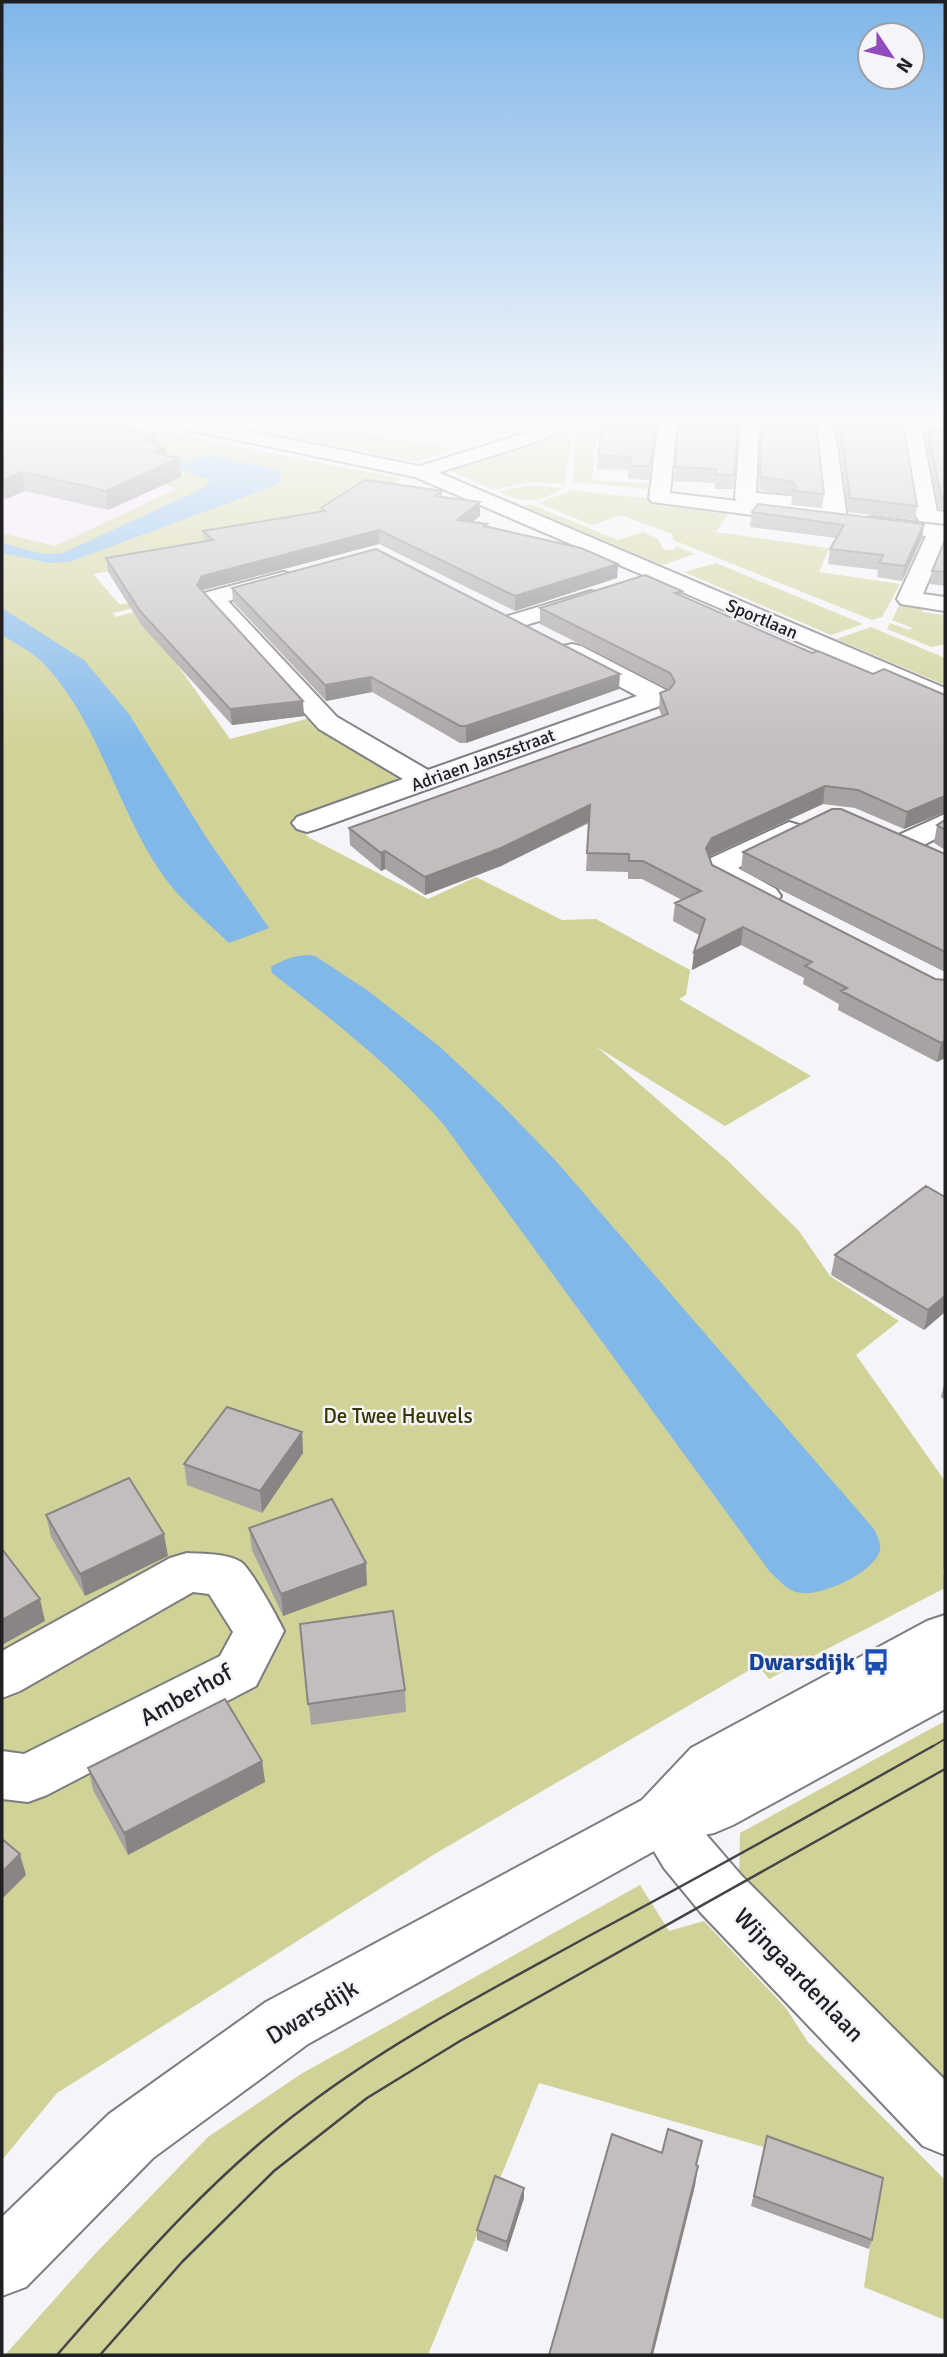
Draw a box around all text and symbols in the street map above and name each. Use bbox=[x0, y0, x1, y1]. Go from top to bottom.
north arrow bbox=[856, 21, 926, 91]
text: N bbox=[890, 53, 918, 77]
street label: Sportlaan bbox=[723, 594, 801, 644]
street label: Adriaen Janszstraat bbox=[408, 724, 558, 796]
park label: De Twee Heuvels bbox=[323, 1403, 473, 1429]
place label: Dwarsdijk bbox=[749, 1647, 855, 1677]
bus stop icon: Dwarsdijk bbox=[861, 1647, 891, 1677]
street label: Amberhof bbox=[135, 1657, 238, 1733]
street label: Wijngaardenlaan bbox=[728, 1902, 870, 2048]
street label: Dwarsdijk bbox=[261, 1973, 363, 2051]

